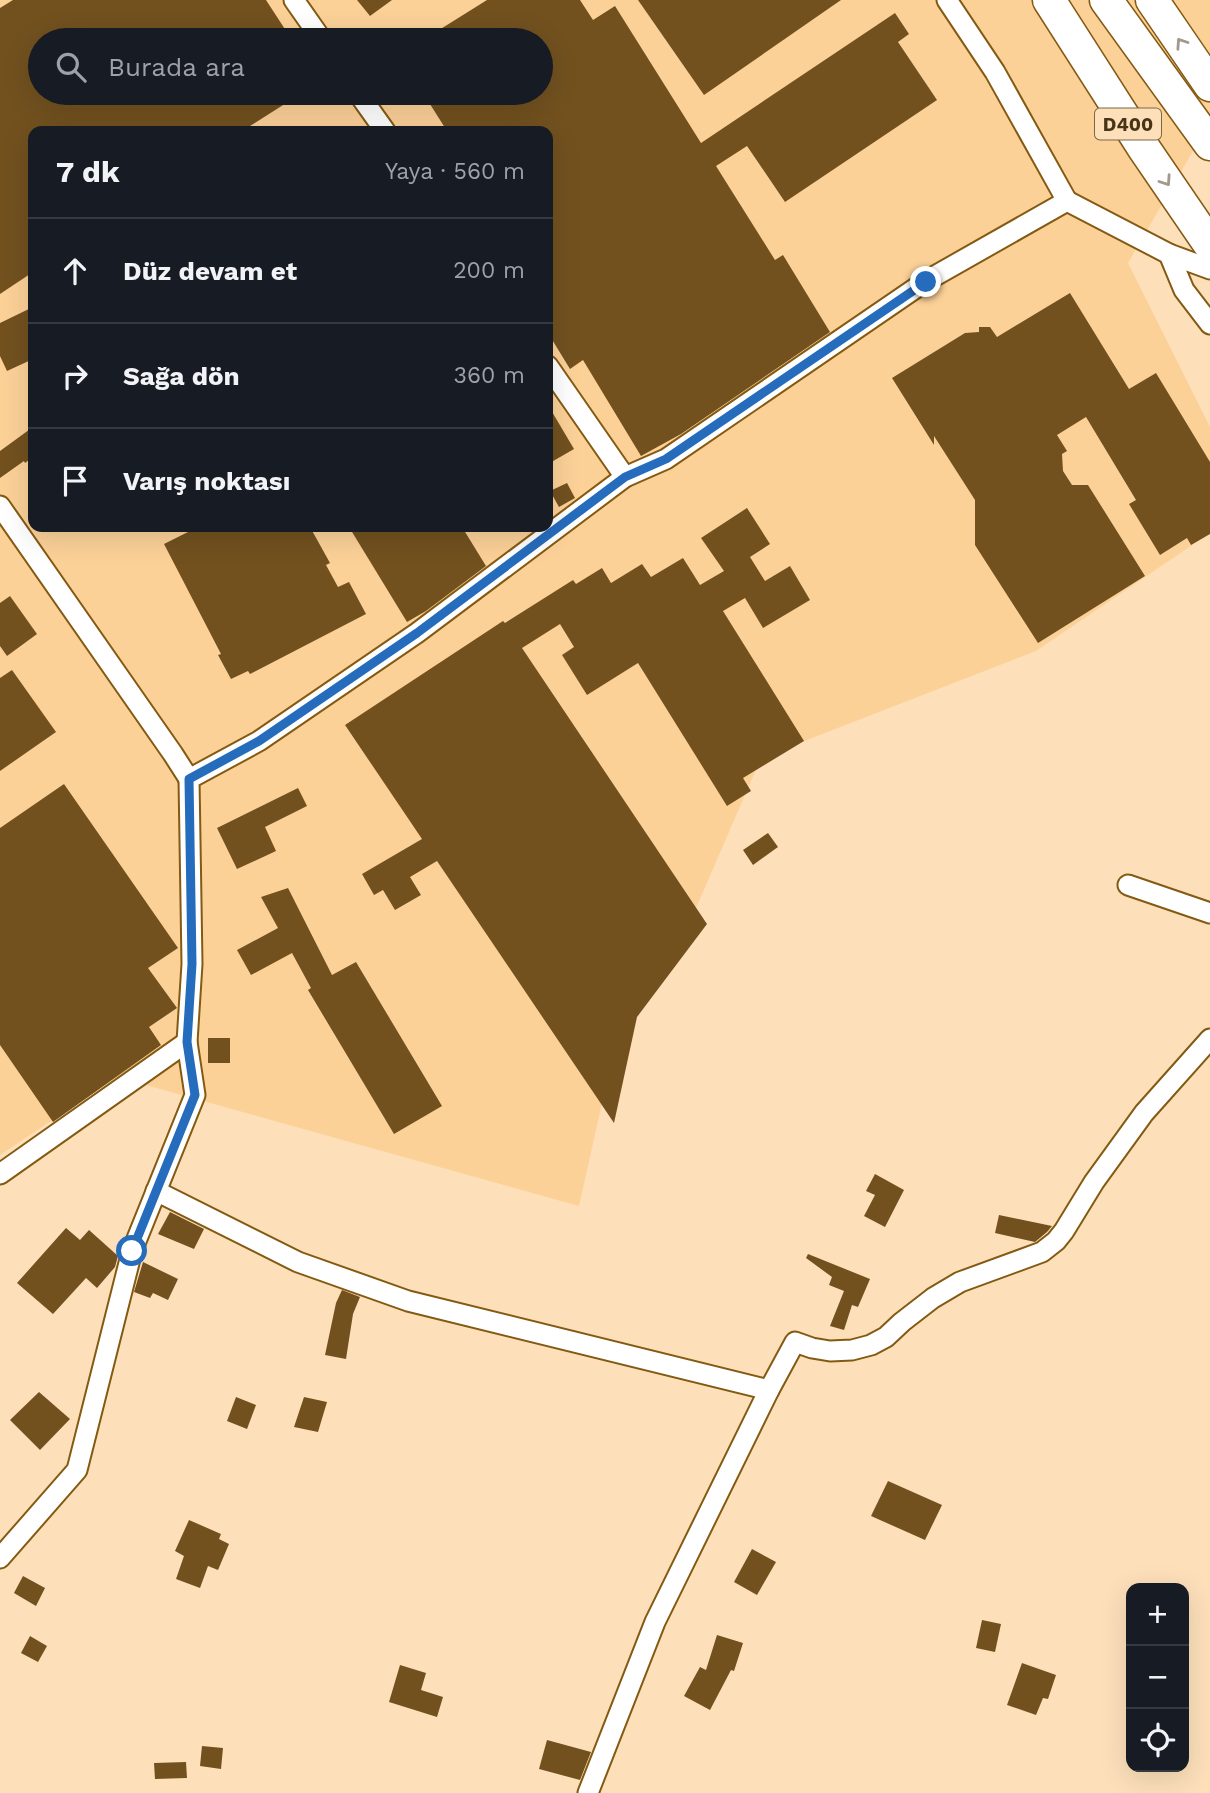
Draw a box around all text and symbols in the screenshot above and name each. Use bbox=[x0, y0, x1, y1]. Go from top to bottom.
search box bbox=[28, 28, 553, 105]
one-way arrow bbox=[1177, 38, 1189, 51]
icon: search bbox=[52, 48, 90, 86]
text: Burada ara bbox=[108, 52, 245, 82]
road number: D400 bbox=[1095, 108, 1161, 140]
text: 7 dk bbox=[56, 154, 120, 189]
text: Yaya · 560 m bbox=[385, 158, 525, 185]
one-way arrow bbox=[1158, 173, 1170, 186]
icon: ahead bbox=[56, 252, 94, 290]
text: Düz devam et bbox=[123, 256, 297, 286]
text: 200 m bbox=[453, 257, 525, 284]
route end bbox=[910, 266, 941, 297]
icon: right bbox=[56, 357, 94, 395]
text: Sağa dön bbox=[123, 361, 240, 391]
text: 360 m bbox=[454, 362, 525, 389]
icon: arrive bbox=[56, 462, 94, 500]
text: Varış noktası bbox=[123, 466, 290, 496]
route start bbox=[116, 1235, 147, 1266]
map controls bbox=[1126, 1583, 1189, 1772]
button: + bbox=[1126, 1583, 1189, 1646]
button: − bbox=[1126, 1646, 1189, 1709]
button: locate bbox=[1126, 1709, 1189, 1772]

